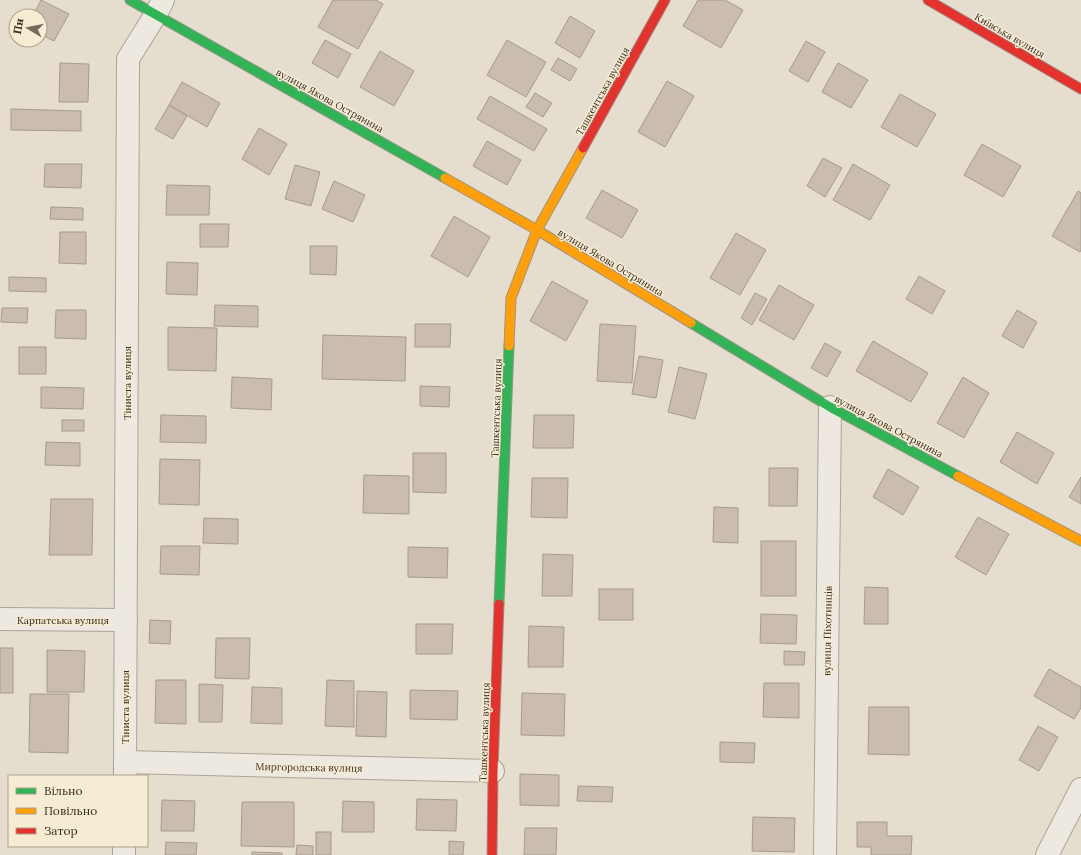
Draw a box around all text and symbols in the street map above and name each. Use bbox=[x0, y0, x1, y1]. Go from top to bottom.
north arrow bbox=[8, 8, 48, 48]
street label: Київська вулиця bbox=[972, 10, 1047, 61]
text: Пн bbox=[10, 17, 26, 35]
street label: Ташкентська вулиця bbox=[573, 45, 632, 138]
street label: вулиця Якова Острянина bbox=[274, 65, 386, 135]
street label: вулиця Якова Острянина bbox=[555, 226, 666, 299]
street label: Тіниста вулиця bbox=[121, 346, 134, 420]
street label: Ташкентська вулиця bbox=[488, 358, 505, 458]
street label: вулиця Якова Острянина bbox=[832, 392, 945, 461]
street label: вулиця Піхотинців bbox=[820, 586, 835, 676]
street label: Карпатська вулиця bbox=[17, 614, 109, 627]
street label: Тіниста вулиця bbox=[119, 670, 132, 744]
street label: Ташкентська вулиця bbox=[476, 682, 493, 782]
street label: Миргородська вулиця bbox=[255, 760, 363, 775]
legend bbox=[8, 775, 148, 847]
text: Вільно bbox=[44, 783, 83, 798]
text: Повільно bbox=[44, 803, 97, 818]
text: Затор bbox=[44, 823, 78, 838]

